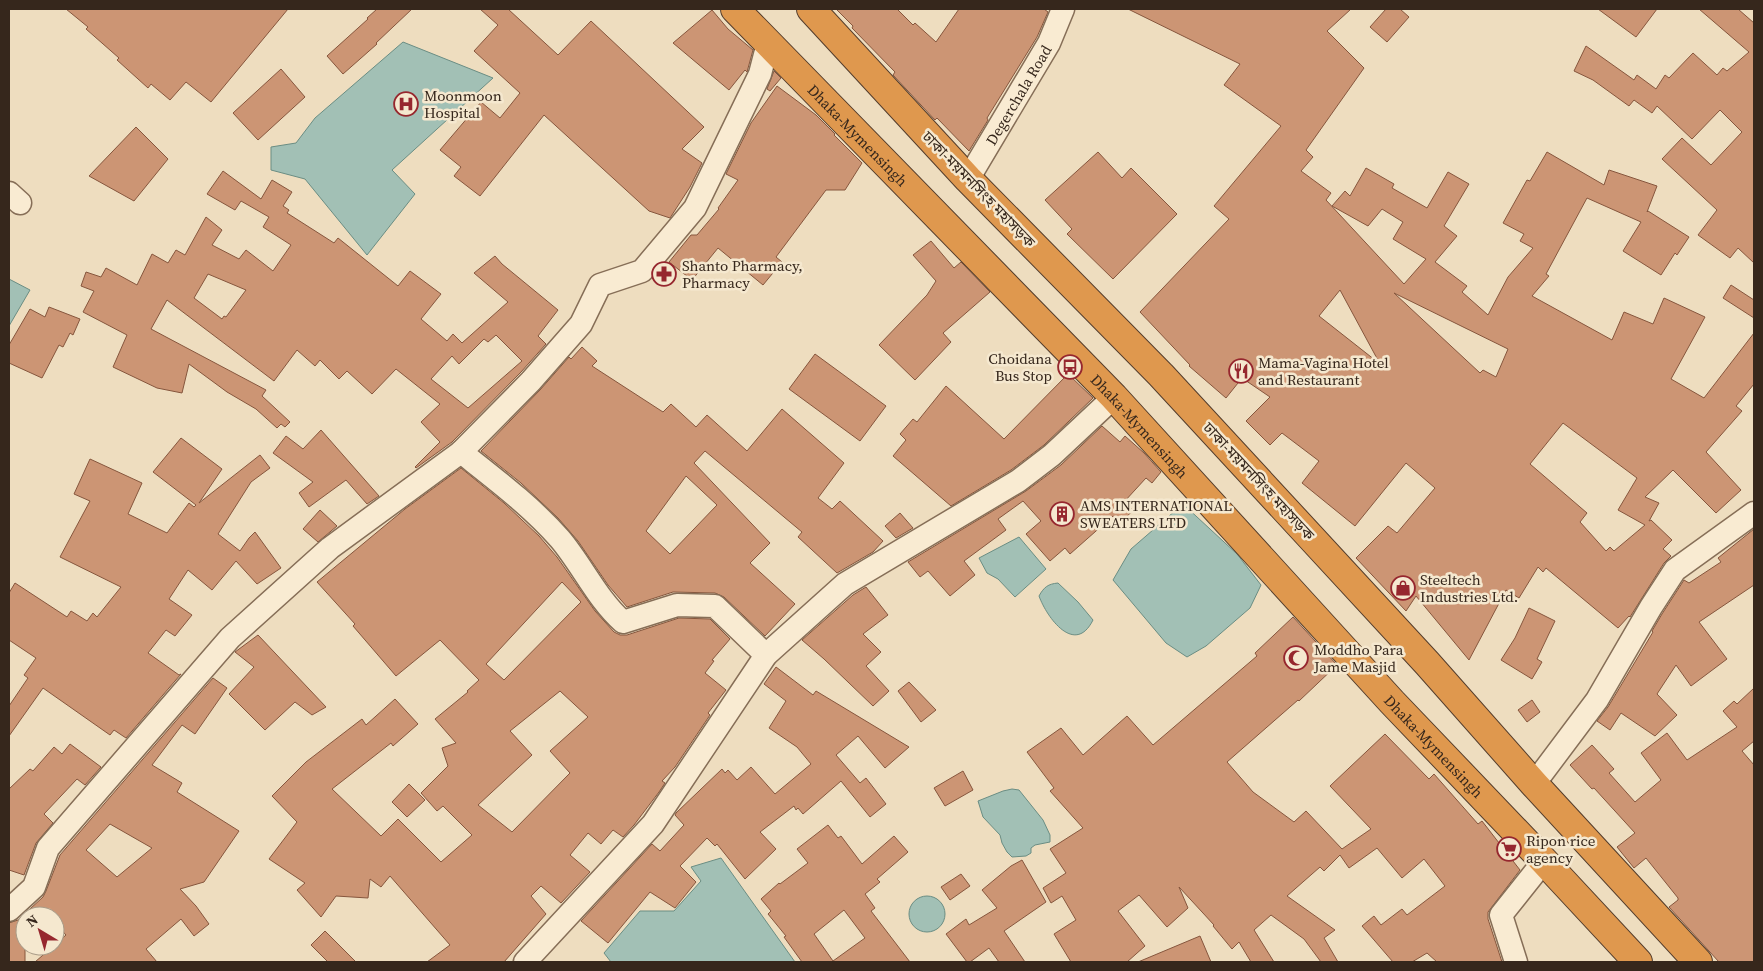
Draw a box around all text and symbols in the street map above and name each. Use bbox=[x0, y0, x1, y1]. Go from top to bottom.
street label: Degerchala Road bbox=[980, 40, 1056, 149]
street label: Dhaka-Mymensingh bbox=[803, 79, 913, 191]
place label: Moonmoon Hospital bbox=[424, 85, 502, 123]
hospital icon: Moonmoon Hospital bbox=[393, 91, 419, 117]
street label: ঢাকা-ময়মনসিংহ মহাসড়ক bbox=[917, 125, 1041, 252]
place label: Shanto Pharmacy, Pharmacy bbox=[682, 255, 803, 293]
pharmacy icon: Shanto Pharmacy, Pharmacy bbox=[651, 261, 677, 287]
place label: Choidana Bus Stop bbox=[988, 348, 1052, 386]
place label: Mama-Vagina Hotel and Restaurant bbox=[1258, 352, 1389, 390]
bus stop icon: Choidana Bus Stop bbox=[1057, 354, 1083, 380]
restaurant icon: Mama-Vagina Hotel and Restaurant bbox=[1228, 358, 1254, 384]
street label: Dhaka-Mymensingh bbox=[1086, 369, 1193, 483]
street label: ঢাকা-ময়মনসিংহ মহাসড়ক bbox=[1198, 417, 1320, 545]
place label: AMS INTERNATIONAL SWEATERS LTD bbox=[1080, 495, 1232, 533]
building icon: AMS INTERNATIONAL SWEATERS LTD bbox=[1049, 501, 1075, 527]
place label: Steeltech Industries Ltd. bbox=[1420, 569, 1518, 607]
shop icon: Steeltech Industries Ltd. bbox=[1390, 575, 1416, 601]
place label: Moddho Para Jame Masjid bbox=[1313, 639, 1404, 677]
mosque icon: Moddho Para Jame Masjid bbox=[1283, 645, 1309, 671]
street label: Dhaka-Mymensingh bbox=[1380, 690, 1488, 802]
place label: Ripon rice agency bbox=[1526, 830, 1596, 868]
supermarket icon: Ripon rice agency bbox=[1496, 836, 1522, 862]
north arrow bbox=[15, 906, 65, 956]
text: N bbox=[22, 910, 42, 932]

